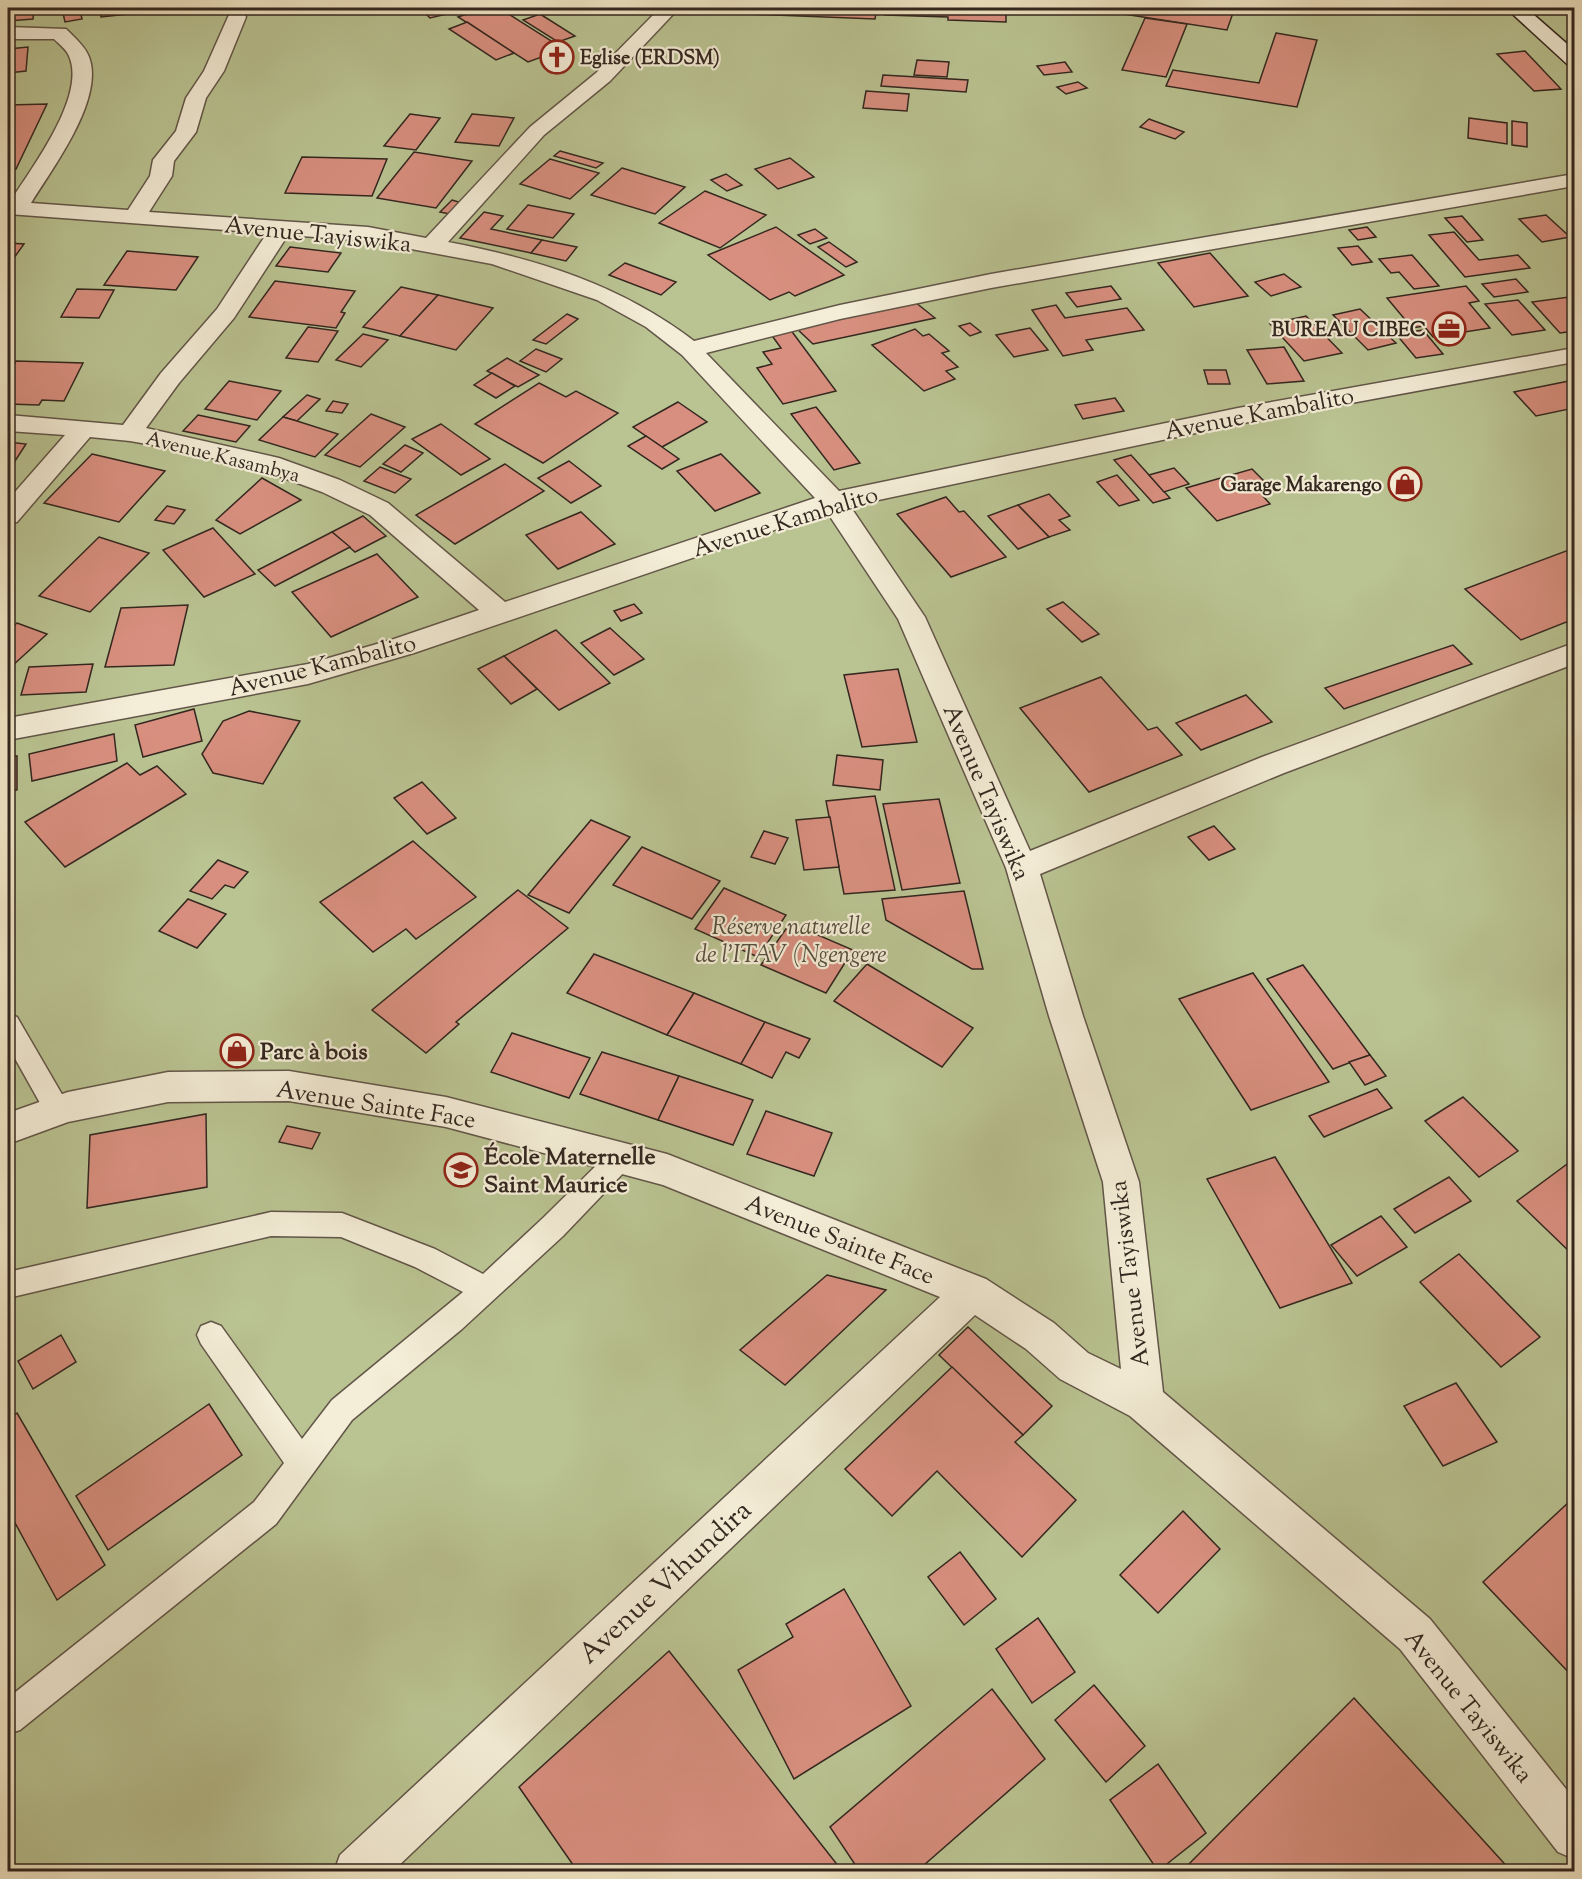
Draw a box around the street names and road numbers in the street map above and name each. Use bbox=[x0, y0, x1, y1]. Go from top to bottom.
street label: Avenue Tayiswika bbox=[223, 209, 413, 263]
street label: Avenue Kambalito bbox=[1162, 380, 1357, 450]
street label: Avenue Kasambya bbox=[142, 425, 302, 492]
street label: Avenue Kambalito bbox=[689, 479, 882, 567]
street label: Avenue Kambalito bbox=[225, 627, 420, 707]
street label: Avenue Tayiswika bbox=[933, 700, 1038, 886]
street label: Avenue Sainte Face bbox=[273, 1073, 478, 1139]
street label: Avenue Tayiswika bbox=[1103, 1178, 1159, 1369]
street label: Avenue Sainte Face bbox=[739, 1187, 939, 1294]
street label: Avenue Vihundira bbox=[570, 1492, 762, 1674]
street label: Avenue Tayiswika bbox=[1395, 1624, 1540, 1791]

